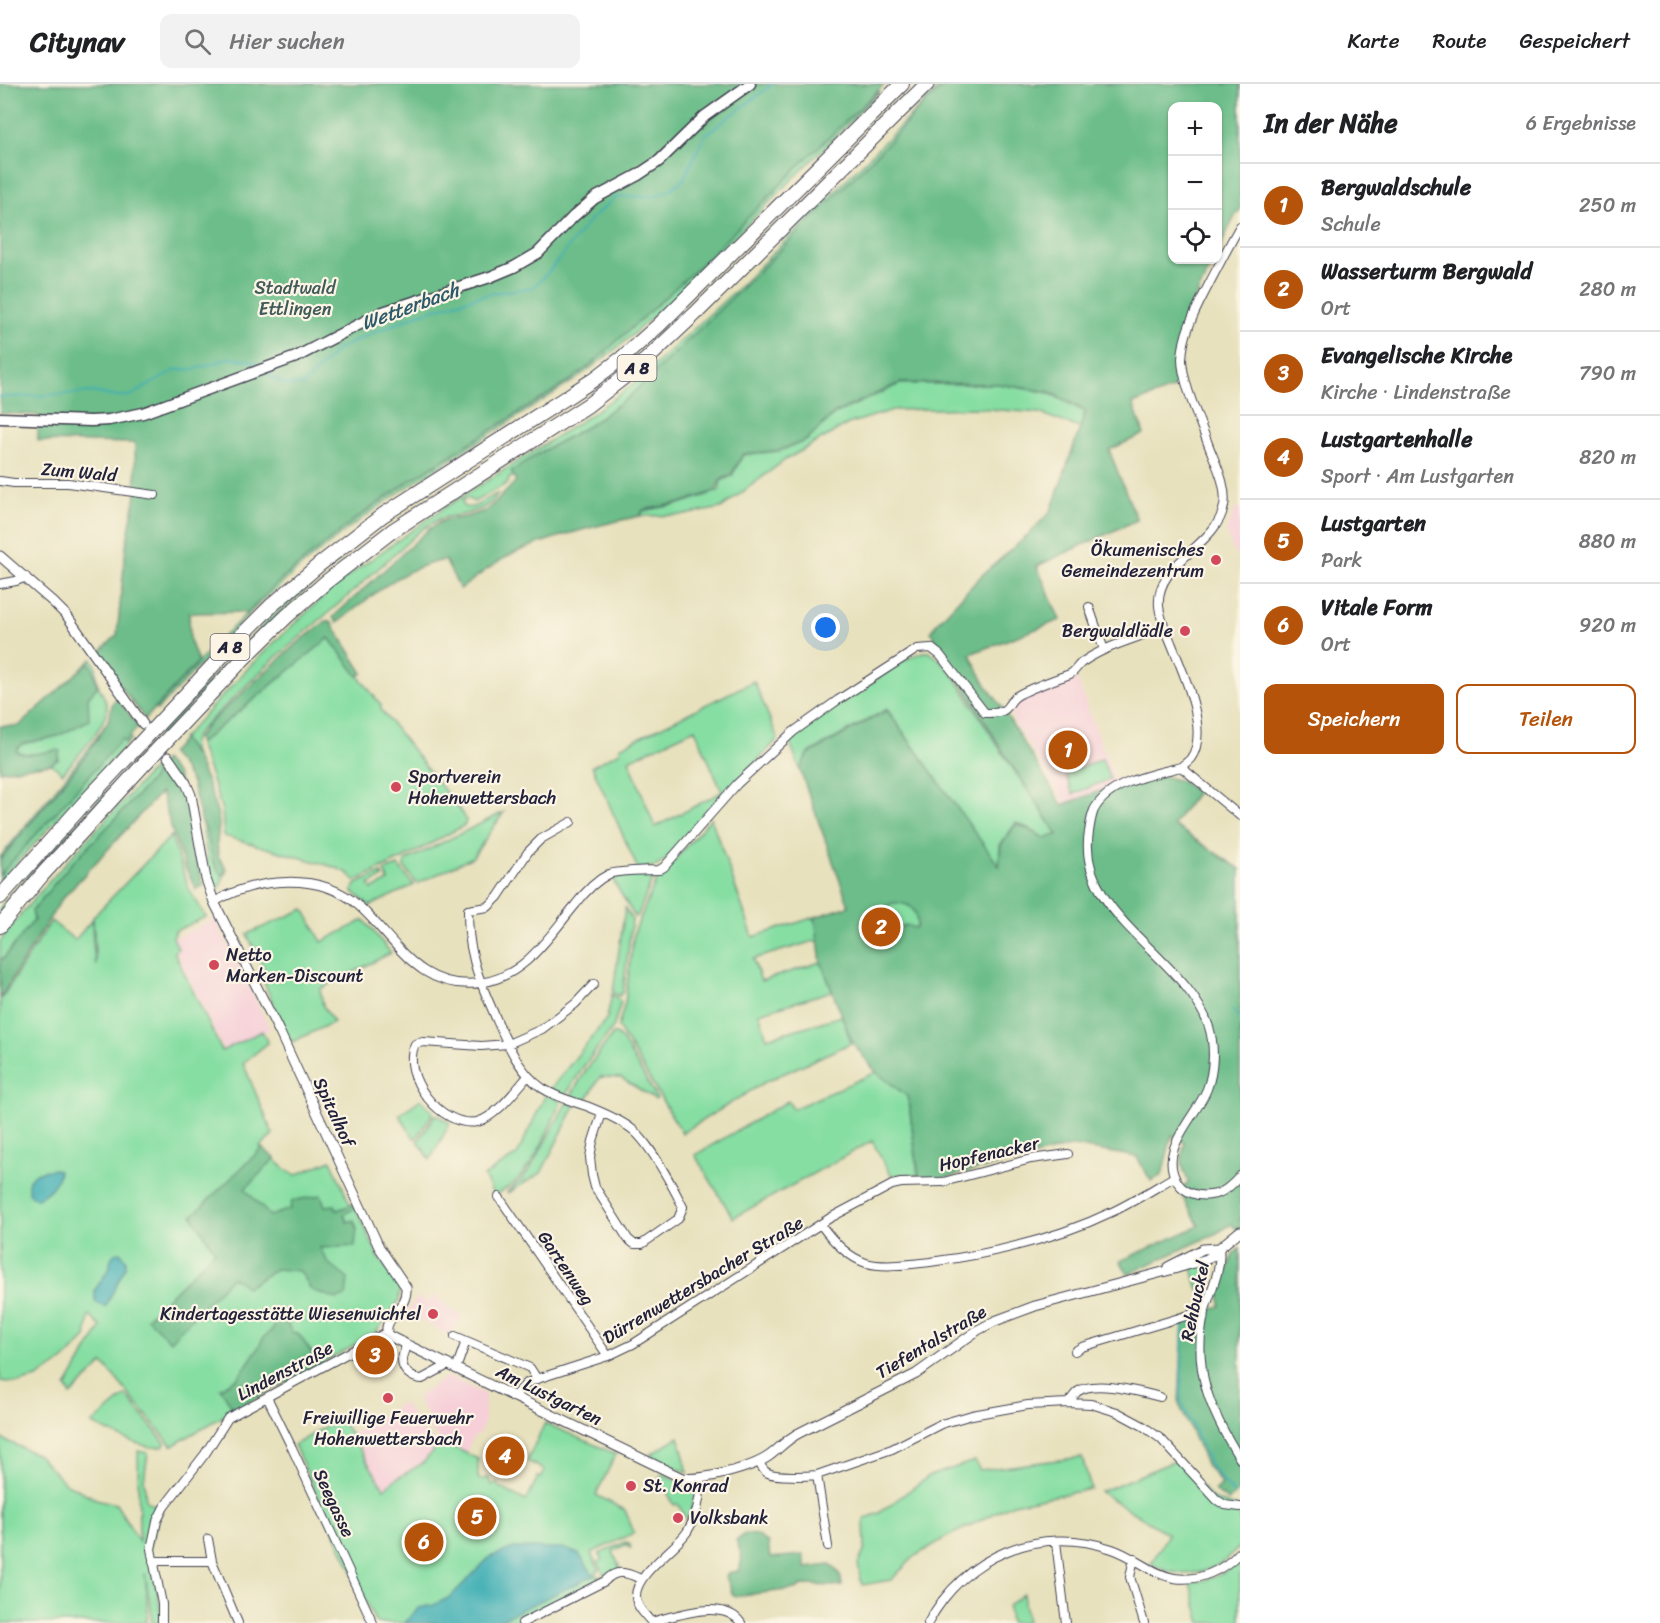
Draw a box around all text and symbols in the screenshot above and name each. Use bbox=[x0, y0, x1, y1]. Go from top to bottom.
search box bbox=[160, 14, 580, 68]
text: Citynav bbox=[30, 17, 124, 66]
text: Hier suchen bbox=[229, 22, 345, 61]
text: Karte bbox=[1348, 22, 1399, 60]
text: Route bbox=[1432, 22, 1486, 60]
text: Gespeichert bbox=[1519, 22, 1630, 60]
icon: search bbox=[181, 25, 214, 58]
text: In der Nähe bbox=[1264, 100, 1398, 146]
map controls bbox=[1168, 102, 1222, 264]
button: + bbox=[1168, 102, 1222, 156]
text: 6 Ergebnisse bbox=[1526, 106, 1636, 141]
button: − bbox=[1168, 156, 1222, 210]
text: Bergwaldschule bbox=[1321, 168, 1471, 207]
text: 1 bbox=[1279, 188, 1288, 223]
text: 250 m bbox=[1579, 188, 1636, 223]
text: Schule bbox=[1321, 207, 1381, 242]
button: locate bbox=[1168, 210, 1222, 264]
text: Wasserturm Bergwald bbox=[1321, 252, 1532, 291]
park label: Stadtwald Ettlingen bbox=[254, 272, 337, 325]
water label: Wetterbach bbox=[356, 272, 465, 340]
text: 2 bbox=[1278, 272, 1289, 307]
text: 280 m bbox=[1579, 272, 1636, 307]
text: Ort bbox=[1321, 291, 1351, 326]
text: Evangelische Kirche bbox=[1321, 336, 1512, 375]
road number: A 8 bbox=[618, 355, 656, 381]
text: 3 bbox=[1278, 356, 1289, 391]
text: 790 m bbox=[1579, 356, 1636, 391]
text: Kirche · Lindenstraße bbox=[1321, 375, 1511, 410]
text: Lustgartenhalle bbox=[1321, 420, 1472, 459]
text: 4 bbox=[1277, 440, 1290, 475]
text: 820 m bbox=[1579, 440, 1636, 475]
street label: Zum Wald bbox=[40, 453, 120, 491]
text: Sport · Am Lustgarten bbox=[1321, 459, 1514, 494]
text: Lustgarten bbox=[1321, 504, 1426, 543]
text: 5 bbox=[1277, 524, 1290, 559]
text: 880 m bbox=[1579, 524, 1636, 559]
place label: Ökumenisches Gemeindezentrum bbox=[1061, 534, 1205, 587]
text: Park bbox=[1321, 543, 1362, 578]
marker: Ökumenisches Gemeindezentrum bbox=[1209, 553, 1223, 567]
text: Vitale Form bbox=[1321, 588, 1432, 627]
text: 6 bbox=[1278, 608, 1289, 643]
text: 920 m bbox=[1579, 608, 1636, 643]
your location bbox=[811, 613, 840, 642]
place label: Bergwaldlädle bbox=[1062, 615, 1173, 647]
marker: Bergwaldlädle bbox=[1178, 624, 1192, 638]
text: Ort bbox=[1321, 627, 1351, 662]
road number: A 8 bbox=[210, 634, 250, 660]
button: Speichern bbox=[1264, 684, 1444, 754]
button: Teilen bbox=[1456, 684, 1636, 754]
pin: 1 bbox=[1048, 728, 1088, 772]
place label: Sportverein Hohenwettersbach bbox=[408, 761, 556, 814]
marker: Sportverein Hohenwettersbach bbox=[389, 780, 403, 794]
pin: 2 bbox=[862, 904, 900, 950]
place label: Netto Marken-Discount bbox=[226, 939, 364, 992]
marker: Netto Marken-Discount bbox=[207, 958, 221, 972]
street label: Spitalhof bbox=[304, 1072, 365, 1154]
street label: Hopfenacker bbox=[935, 1127, 1044, 1181]
street label: Dürrenwettersbacher Straße bbox=[596, 1207, 810, 1353]
street label: Gartenweg bbox=[529, 1224, 603, 1312]
street label: Rehbuckel bbox=[1171, 1257, 1219, 1344]
street label: Tiefentalstraße bbox=[869, 1296, 993, 1388]
place label: Kindertagesstätte Wiesenwichtel bbox=[160, 1298, 422, 1330]
marker: Kindertagesstätte Wiesenwichtel bbox=[426, 1307, 440, 1321]
street label: Lindenstraße bbox=[231, 1332, 339, 1410]
pin: 3 bbox=[356, 1332, 394, 1378]
street label: Am Lustgarten bbox=[489, 1355, 608, 1435]
marker: Freiwillige Feuerwehr Hohenwettersbach bbox=[381, 1391, 395, 1405]
place label: Freiwillige Feuerwehr Hohenwettersbach bbox=[303, 1402, 474, 1455]
pin: 4 bbox=[486, 1434, 524, 1478]
street label: Seegasse bbox=[304, 1463, 364, 1543]
place label: St. Konrad bbox=[643, 1470, 729, 1502]
marker: St. Konrad bbox=[624, 1479, 638, 1493]
pin: 5 bbox=[458, 1494, 496, 1540]
place label: Volksbank bbox=[690, 1502, 769, 1534]
marker: Volksbank bbox=[671, 1511, 685, 1525]
pin: 6 bbox=[404, 1520, 444, 1564]

